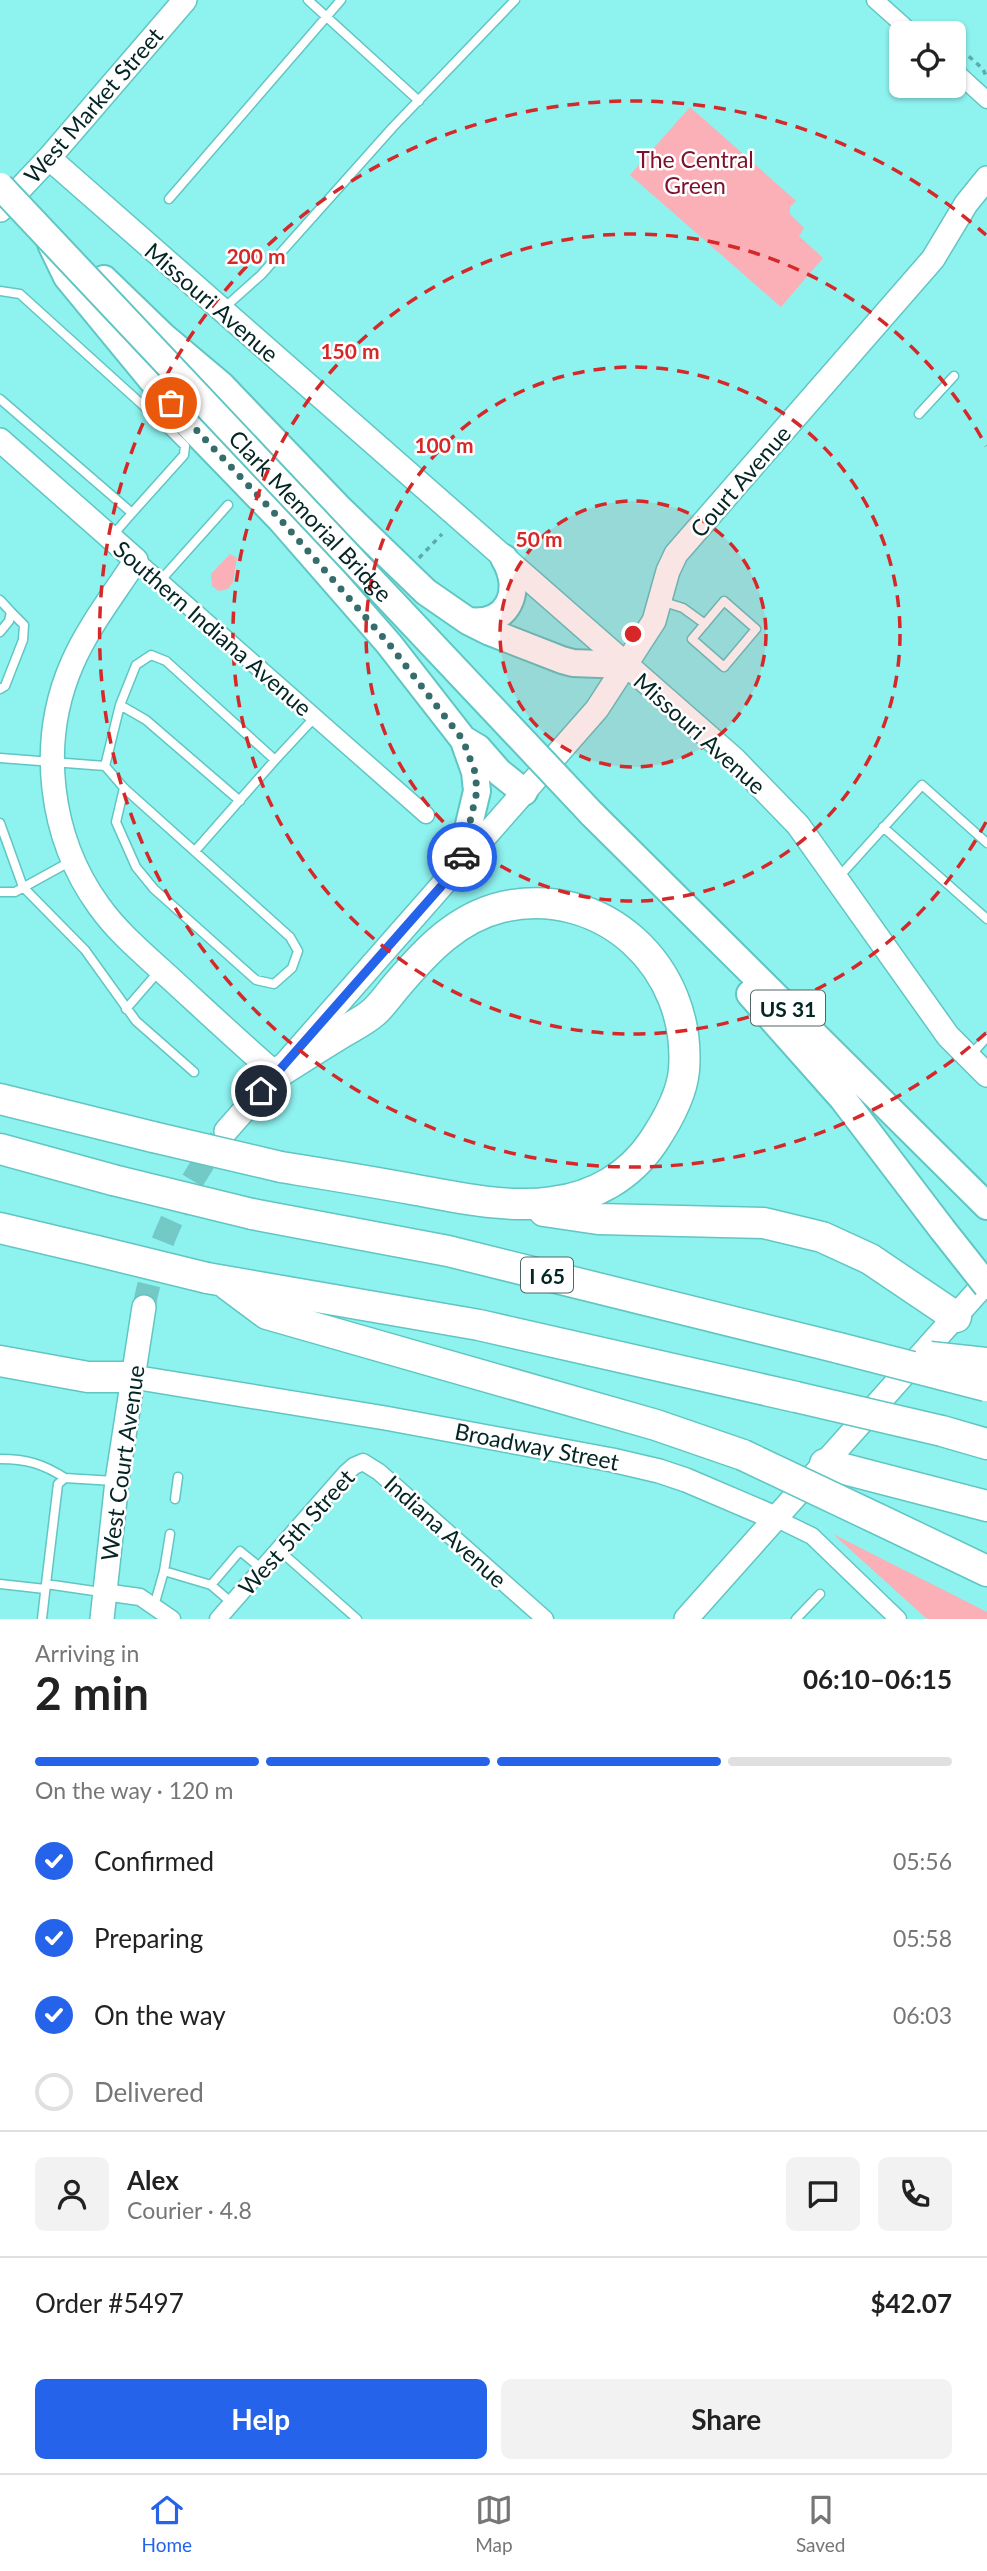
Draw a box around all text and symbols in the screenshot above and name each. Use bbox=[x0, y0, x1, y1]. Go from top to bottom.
street label: West Market Street bbox=[18, 21, 169, 189]
map controls bbox=[889, 21, 966, 98]
button: locate bbox=[889, 21, 966, 98]
park label: The Central Green bbox=[636, 145, 754, 199]
street label: Missouri Avenue bbox=[140, 236, 284, 368]
text: 200 m bbox=[226, 243, 286, 268]
text: 150 m bbox=[320, 338, 380, 363]
pin bbox=[141, 373, 201, 433]
icon: bag bbox=[152, 384, 190, 422]
street label: Court Avenue bbox=[684, 419, 796, 543]
street label: Clark Memorial Bridge bbox=[223, 424, 398, 607]
text: 100 m bbox=[414, 432, 474, 457]
text: 50 m bbox=[515, 526, 563, 551]
street label: Southern Indiana Avenue bbox=[108, 534, 318, 722]
centre of rings bbox=[621, 622, 645, 646]
street label: Missouri Avenue bbox=[628, 667, 772, 799]
courier bbox=[427, 822, 497, 892]
icon: car bbox=[443, 838, 481, 876]
road number: US 31 bbox=[751, 990, 825, 1026]
pin bbox=[231, 1061, 291, 1121]
icon: home bbox=[242, 1072, 280, 1110]
road number: I 65 bbox=[521, 1258, 573, 1292]
street label: West Court Avenue bbox=[94, 1363, 150, 1563]
street label: Broadway Street bbox=[453, 1416, 622, 1476]
street label: West 5th Street bbox=[232, 1463, 360, 1601]
street label: Indiana Avenue bbox=[379, 1469, 513, 1593]
text: Arriving in bbox=[35, 1639, 139, 1667]
text: 06:10–06:15 bbox=[803, 1663, 952, 1695]
text: 2 min bbox=[35, 1665, 149, 1720]
text: On the way · 120 m bbox=[35, 1776, 234, 1804]
icon: check bbox=[35, 1842, 73, 1880]
text: Confirmed bbox=[94, 1845, 214, 1877]
text: 05:56 bbox=[893, 1847, 952, 1875]
icon: check bbox=[35, 1919, 73, 1957]
text: Preparing bbox=[94, 1922, 203, 1954]
text: 05:58 bbox=[893, 1924, 952, 1952]
icon: check bbox=[35, 1996, 73, 2034]
text: On the way bbox=[94, 1999, 226, 2031]
text: 06:03 bbox=[893, 2001, 952, 2029]
text: Delivered bbox=[94, 2076, 204, 2108]
button: person bbox=[35, 2157, 109, 2231]
button: chat bbox=[786, 2157, 860, 2231]
button: phone bbox=[878, 2157, 952, 2231]
text: Alex bbox=[127, 2164, 179, 2196]
text: Courier · 4.8 bbox=[127, 2196, 252, 2224]
text: Order #5497 bbox=[35, 2287, 184, 2319]
text: $42.07 bbox=[870, 2287, 952, 2319]
button: Help bbox=[35, 2379, 487, 2459]
button: Share bbox=[501, 2379, 952, 2459]
tab: Home bbox=[141, 2491, 192, 2556]
tab: Map bbox=[475, 2491, 513, 2556]
tab: Saved bbox=[796, 2491, 846, 2556]

